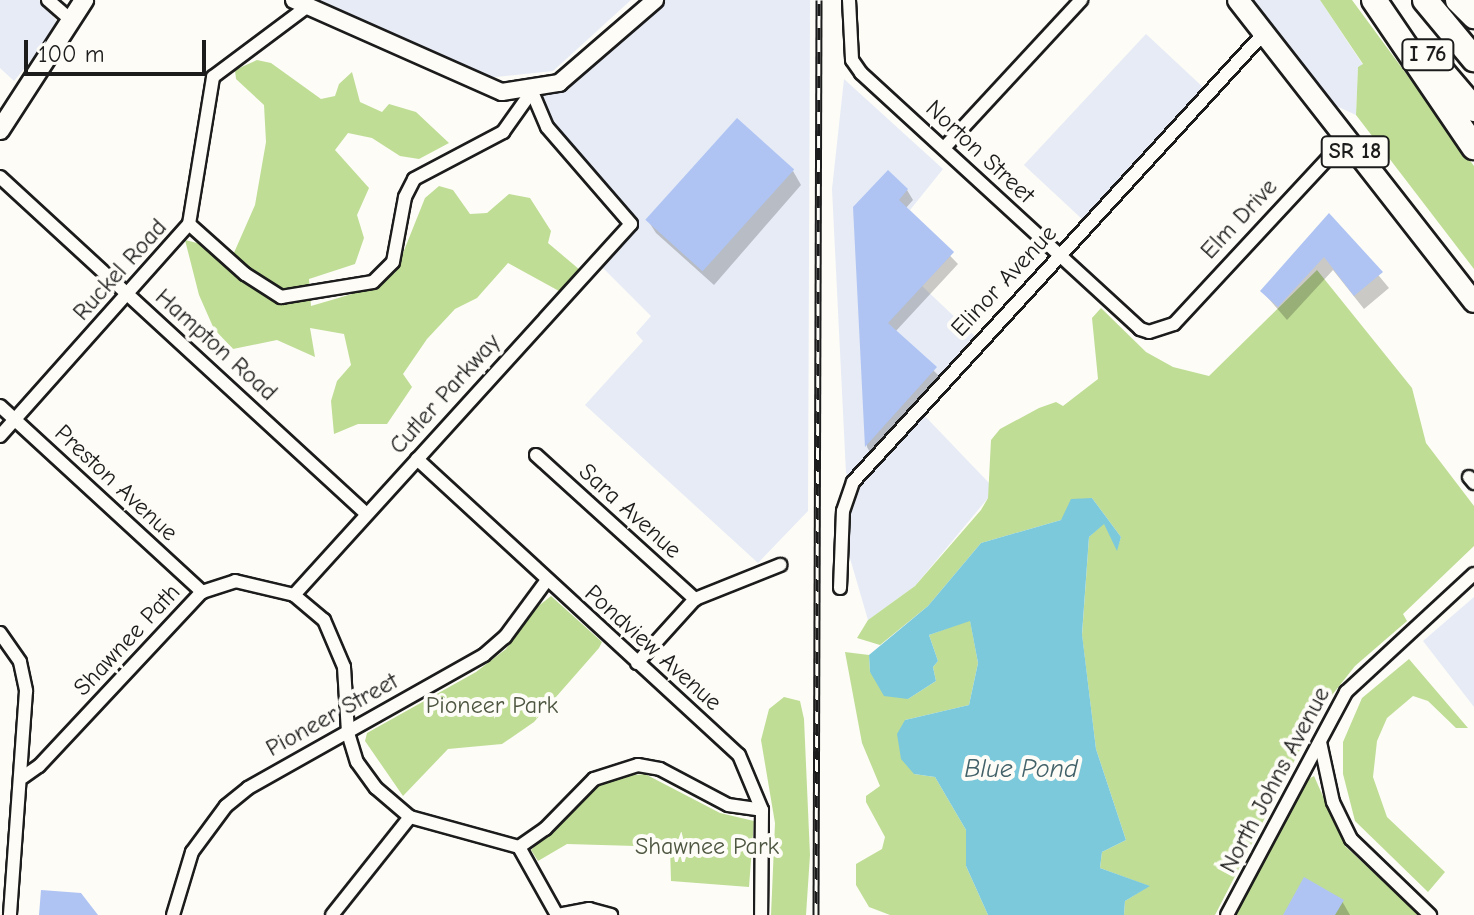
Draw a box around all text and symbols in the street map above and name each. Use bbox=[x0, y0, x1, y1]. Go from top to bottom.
scale bar bbox=[28, 24, 210, 74]
road number: I 76 bbox=[1400, 37, 1456, 73]
text: 100 m bbox=[38, 40, 105, 68]
street label: Norton Street bbox=[920, 94, 1040, 210]
road number: SR 18 bbox=[1319, 134, 1391, 170]
street label: Elm Drive bbox=[1195, 173, 1283, 265]
street label: Ruckel Road bbox=[67, 213, 173, 327]
street label: Elinor Avenue bbox=[945, 219, 1063, 343]
street label: Hampton Road bbox=[149, 283, 283, 407]
street label: Cutler Parkway bbox=[384, 328, 506, 460]
street label: Preston Avenue bbox=[48, 419, 184, 547]
street label: Sara Avenue bbox=[573, 457, 687, 565]
street label: Shawnee Path bbox=[68, 578, 186, 702]
street label: Pondview Avenue bbox=[579, 579, 727, 717]
street label: Pioneer Street bbox=[261, 667, 403, 763]
street label: North Johns Avenue bbox=[1214, 682, 1336, 878]
park label: Pioneer Park bbox=[426, 692, 558, 720]
water label: Blue Pond bbox=[964, 754, 1078, 786]
park label: Shawnee Park bbox=[635, 833, 779, 861]

